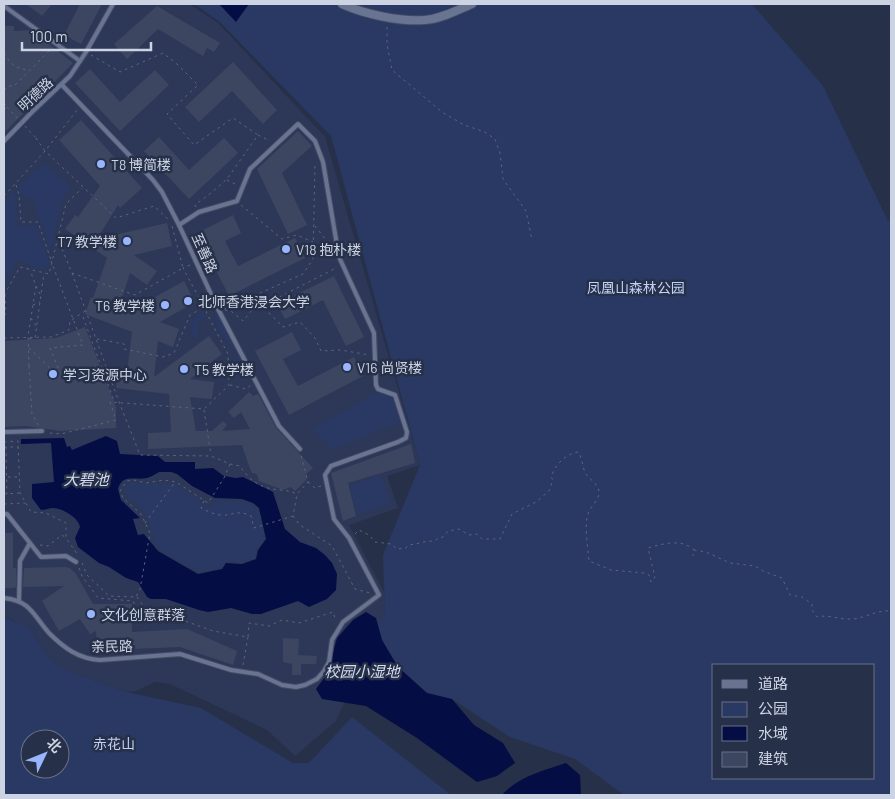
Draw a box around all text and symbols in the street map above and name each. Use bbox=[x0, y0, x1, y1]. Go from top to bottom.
scale bar bbox=[22, 20, 151, 52]
text: 100 m bbox=[30, 27, 68, 45]
street label: 明德路 bbox=[14, 73, 56, 115]
place label: T8 博简楼 bbox=[111, 156, 171, 173]
marker: T8 博简楼 bbox=[95, 158, 107, 170]
street label: 至善路 bbox=[189, 230, 221, 276]
place label: T7 教学楼 bbox=[58, 233, 117, 250]
marker: T7 教学楼 bbox=[121, 235, 133, 247]
place label: V18 抱朴楼 bbox=[296, 241, 361, 258]
marker: V18 抱朴楼 bbox=[280, 243, 292, 255]
park label: 凤凰山森林公园 bbox=[587, 279, 685, 296]
place label: 北师香港浸会大学 bbox=[198, 293, 310, 310]
marker: 北师香港浸会大学 bbox=[182, 295, 194, 307]
place label: T6 教学楼 bbox=[95, 297, 155, 314]
marker: T6 教学楼 bbox=[159, 299, 171, 311]
place label: V16 尚贤楼 bbox=[357, 359, 422, 376]
place label: T5 教学楼 bbox=[194, 361, 254, 378]
marker: V16 尚贤楼 bbox=[341, 361, 353, 373]
marker: T5 教学楼 bbox=[178, 363, 190, 375]
place label: 学习资源中心 bbox=[63, 366, 147, 383]
marker: 学习资源中心 bbox=[47, 368, 59, 380]
water label: 大碧池 bbox=[63, 470, 110, 488]
place label: 文化创意群落 bbox=[101, 606, 185, 623]
marker: 文化创意群落 bbox=[85, 608, 97, 620]
street label: 亲民路 bbox=[91, 637, 133, 655]
water label: 校园小湿地 bbox=[324, 662, 401, 680]
legend bbox=[712, 664, 875, 779]
text: 道路 bbox=[758, 674, 788, 692]
text: 公园 bbox=[758, 699, 788, 717]
text: 水域 bbox=[758, 724, 788, 742]
north arrow bbox=[20, 729, 70, 779]
text: 北 bbox=[44, 734, 66, 756]
park label: 赤花山 bbox=[93, 735, 135, 752]
text: 建筑 bbox=[758, 749, 788, 767]

